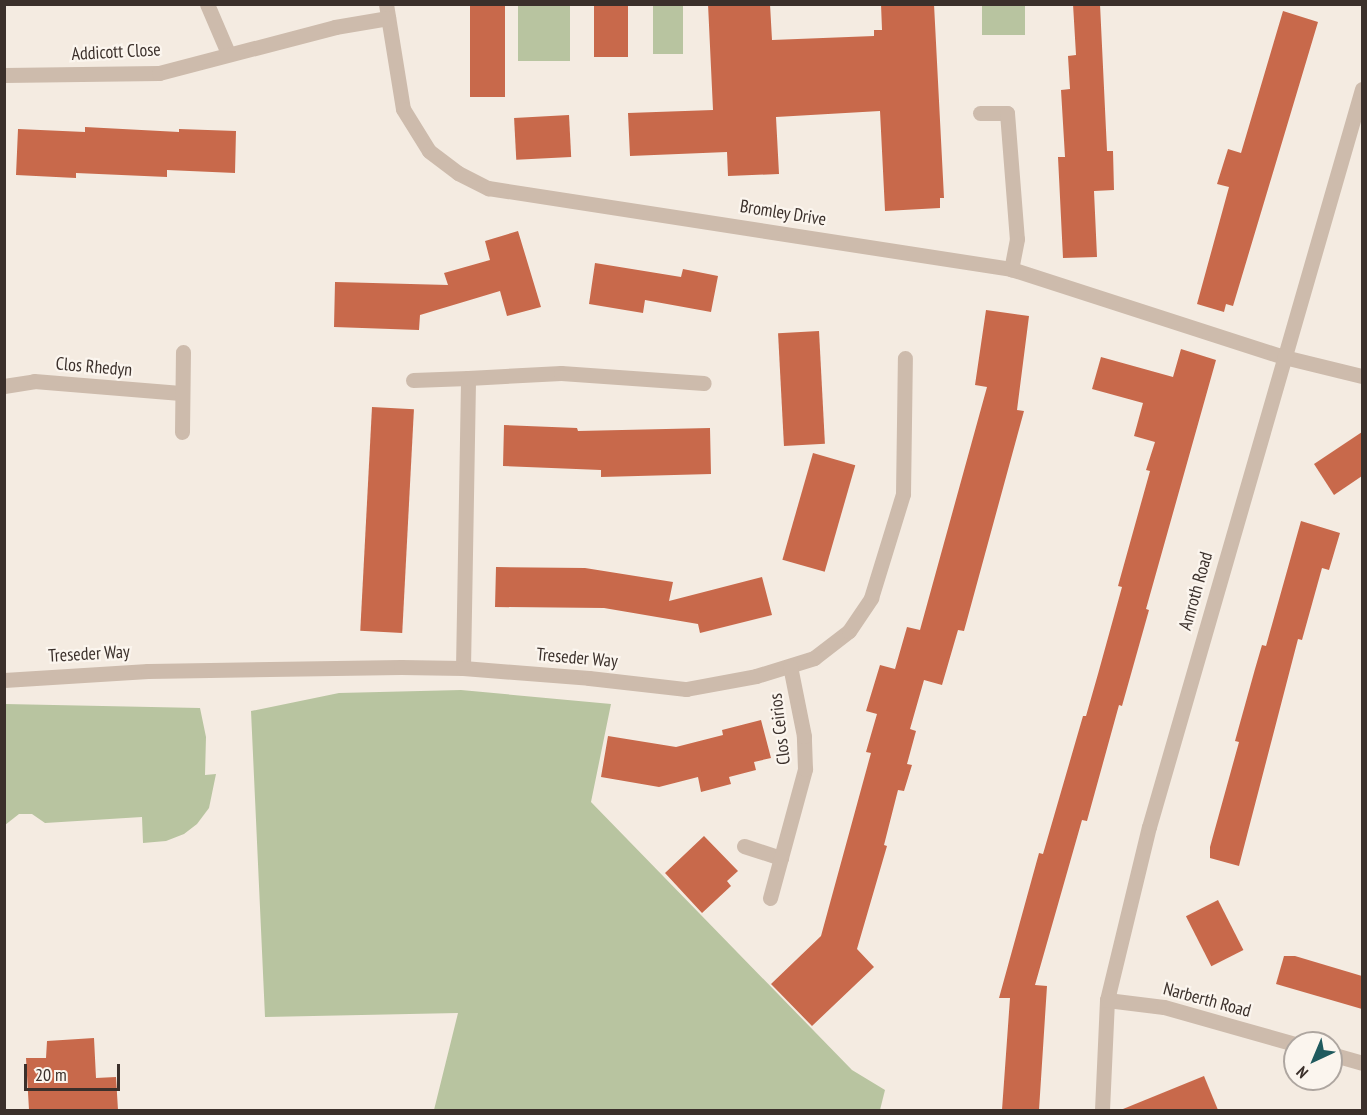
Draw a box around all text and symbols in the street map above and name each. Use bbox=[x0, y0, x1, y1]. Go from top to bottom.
street label: Addicott Close bbox=[71, 39, 161, 65]
street label: Bromley Drive bbox=[738, 195, 828, 231]
street label: Clos Rhedyn bbox=[55, 353, 133, 381]
street label: Amroth Road bbox=[1175, 549, 1217, 633]
street label: Treseder Way bbox=[48, 641, 130, 667]
street label: Treseder Way bbox=[535, 644, 619, 672]
street label: Clos Ceirios bbox=[765, 692, 795, 766]
street label: Narberth Road bbox=[1161, 978, 1253, 1022]
north arrow bbox=[1283, 1031, 1343, 1091]
scale bar bbox=[27, 1052, 123, 1090]
text: N bbox=[1292, 1062, 1312, 1083]
text: 20 m bbox=[35, 1063, 67, 1086]

